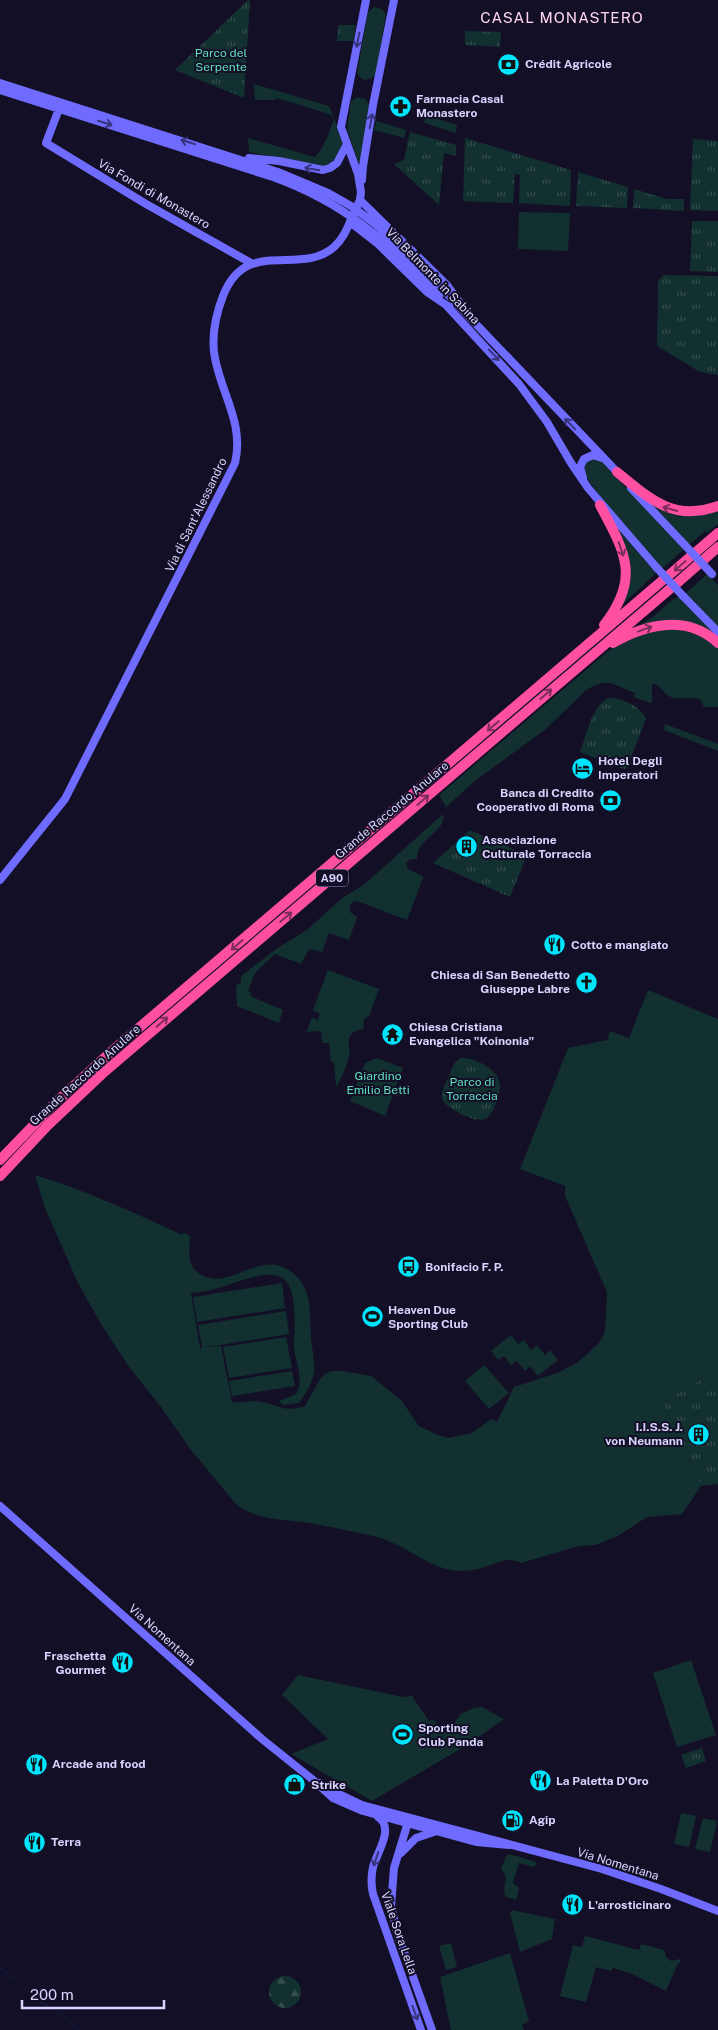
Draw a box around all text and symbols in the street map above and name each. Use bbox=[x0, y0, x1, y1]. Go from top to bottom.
district label: CASAL MONASTERO bbox=[480, 9, 644, 26]
one-way arrow bbox=[353, 32, 362, 48]
park label: Parco del Serpente bbox=[195, 46, 248, 74]
bank icon: Crédit Agricole bbox=[497, 52, 521, 76]
place label: Crédit Agricole bbox=[525, 57, 612, 71]
place label: Farmacia Casal Monastero bbox=[416, 92, 504, 120]
pharmacy icon: Farmacia Casal Monastero bbox=[388, 94, 412, 118]
one-way arrow bbox=[366, 113, 376, 129]
one-way arrow bbox=[97, 119, 113, 129]
one-way arrow bbox=[181, 136, 197, 146]
street label: Via Fondi di Monastero bbox=[96, 156, 213, 232]
one-way arrow bbox=[305, 164, 321, 174]
street label: Via Belmonte in Sabina bbox=[383, 225, 483, 327]
one-way arrow bbox=[488, 349, 500, 362]
one-way arrow bbox=[564, 418, 576, 430]
street label: Via di Sant'Alessandro bbox=[162, 455, 230, 574]
one-way arrow bbox=[663, 503, 679, 513]
one-way arrow bbox=[617, 541, 626, 556]
one-way arrow bbox=[674, 560, 687, 571]
one-way arrow bbox=[637, 624, 652, 633]
one-way arrow bbox=[540, 689, 553, 700]
one-way arrow bbox=[487, 720, 500, 731]
place label: Hotel Degli Imperatori bbox=[598, 754, 662, 782]
hotel icon: Hotel Degli Imperatori bbox=[570, 756, 594, 780]
street label: Grande Raccordo Anulare bbox=[333, 758, 452, 861]
place label: Banca di Credito Cooperativo di Roma bbox=[476, 786, 594, 814]
bank icon: Banca di Credito Cooperativo di Roma bbox=[598, 788, 622, 812]
one-way arrow bbox=[416, 794, 429, 806]
place label: Associazione Culturale Torraccia bbox=[482, 833, 591, 861]
building icon: Associazione Culturale Torraccia bbox=[454, 835, 478, 859]
road number: A90 bbox=[316, 870, 348, 886]
one-way arrow bbox=[279, 911, 292, 922]
restaurant icon: Cotto e mangiato bbox=[543, 933, 567, 957]
place label: Cotto e mangiato bbox=[571, 938, 669, 952]
one-way arrow bbox=[230, 939, 243, 951]
place label: Chiesa di San Benedetto Giuseppe Labre bbox=[431, 968, 570, 996]
church icon: Chiesa di San Benedetto Giuseppe Labre bbox=[574, 970, 598, 994]
one-way arrow bbox=[156, 1017, 169, 1028]
place label: Chiesa Cristiana Evangelica "Koinonia" bbox=[409, 1020, 534, 1048]
street label: Grande Raccordo Anulare bbox=[27, 1022, 143, 1128]
temple icon: Chiesa Cristiana Evangelica "Koinonia" bbox=[381, 1022, 405, 1046]
park label: Giardino Emilio Betti bbox=[346, 1069, 410, 1097]
park label: Parco di Torraccia bbox=[446, 1075, 498, 1103]
bus stop icon: Bonifacio F. P. bbox=[397, 1255, 421, 1279]
place label: Bonifacio F. P. bbox=[425, 1260, 504, 1274]
place label: Heaven Due Sporting Club bbox=[388, 1303, 468, 1331]
sports icon: Heaven Due Sporting Club bbox=[360, 1305, 384, 1329]
place label: I.I.S.S. J. von Neumann bbox=[605, 1420, 683, 1448]
building icon: I.I.S.S. J. von Neumann bbox=[687, 1422, 711, 1446]
street label: Via Nomentana bbox=[126, 1601, 198, 1669]
place label: Fraschetta Gourmet bbox=[44, 1649, 106, 1677]
restaurant icon: Fraschetta Gourmet bbox=[110, 1651, 134, 1675]
place label: Sporting Club Panda bbox=[418, 1721, 483, 1749]
sports icon: Sporting Club Panda bbox=[390, 1723, 414, 1747]
restaurant icon: Arcade and food bbox=[24, 1752, 48, 1776]
place label: Arcade and food bbox=[52, 1757, 146, 1771]
restaurant icon: La Paletta D'Oro bbox=[528, 1769, 552, 1793]
shop icon: Strike bbox=[283, 1773, 307, 1797]
place label: La Paletta D'Oro bbox=[556, 1774, 649, 1788]
place label: Strike bbox=[311, 1778, 346, 1792]
fuel station icon: Agip bbox=[501, 1808, 525, 1832]
place label: Agip bbox=[529, 1813, 556, 1827]
restaurant icon: Terra bbox=[23, 1830, 47, 1854]
place label: Terra bbox=[51, 1835, 81, 1849]
street label: Via Nomentana bbox=[575, 1845, 661, 1883]
one-way arrow bbox=[371, 1850, 380, 1866]
street label: Viale Sora Lella bbox=[378, 1890, 420, 1976]
restaurant icon: L'arrosticinaro bbox=[560, 1893, 584, 1917]
place label: L'arrosticinaro bbox=[588, 1898, 671, 1912]
scale bar bbox=[22, 1978, 165, 2010]
text: 200 m bbox=[30, 1986, 74, 2003]
one-way arrow bbox=[411, 2005, 420, 2020]

